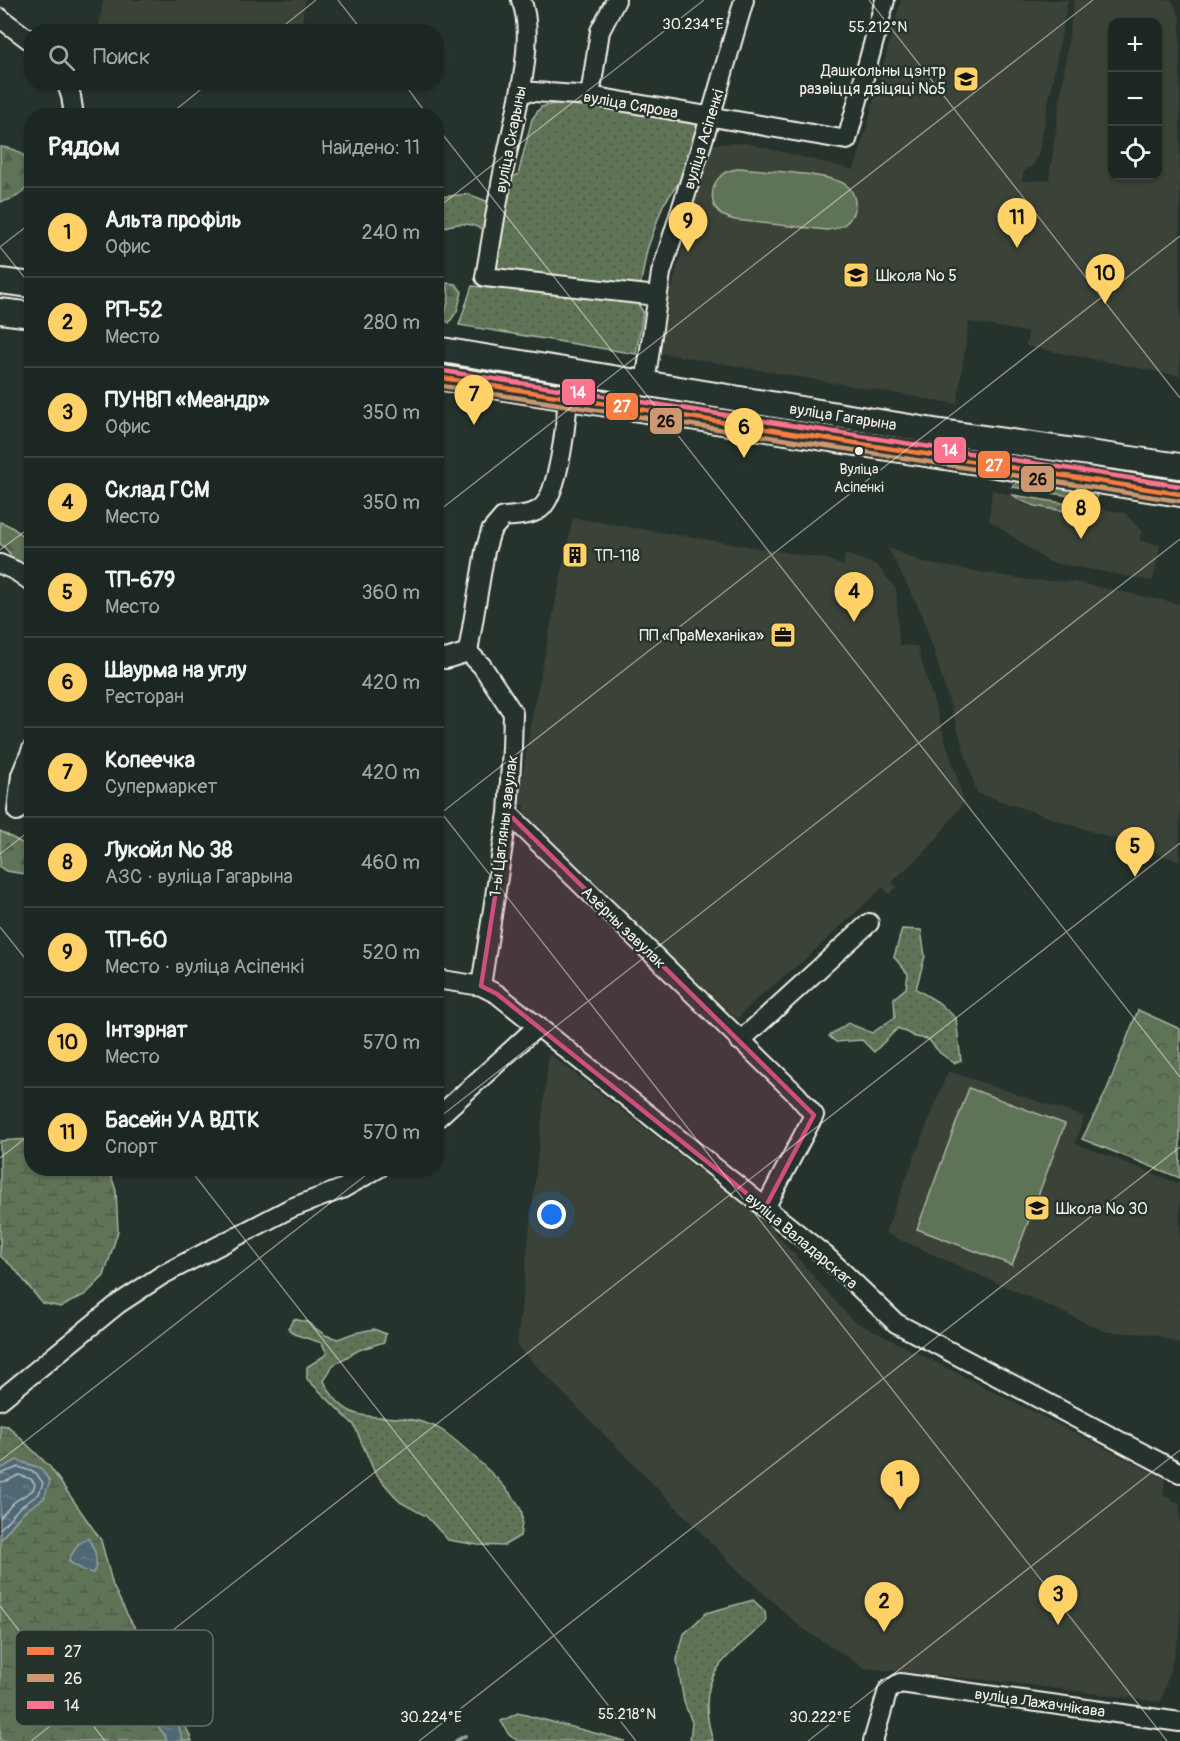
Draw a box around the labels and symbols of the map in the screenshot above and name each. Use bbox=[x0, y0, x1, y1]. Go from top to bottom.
text: 30.234°E bbox=[662, 15, 724, 34]
text: 55.212°N bbox=[849, 18, 907, 37]
place label: Дашкольны цэнтр развіцця дзіцяці №5 bbox=[799, 61, 946, 99]
school or university icon: Дашкольны цэнтр развіцця дзіцяці №5 bbox=[951, 64, 981, 94]
street label: вуліца Скарыны bbox=[491, 84, 531, 194]
street label: вуліца Сярова bbox=[582, 87, 680, 123]
street label: вуліца Асіпенкі bbox=[679, 87, 729, 192]
pin: 11 bbox=[998, 198, 1036, 248]
pin: 9 bbox=[668, 202, 708, 252]
pin: 10 bbox=[1086, 254, 1124, 304]
school or university icon: Школа № 5 bbox=[841, 260, 871, 290]
place label: Школа № 5 bbox=[876, 266, 957, 286]
pin: 7 bbox=[454, 376, 494, 425]
line badge: 14 bbox=[561, 378, 596, 406]
text: 14 bbox=[570, 383, 586, 403]
line badge: 27 bbox=[605, 392, 639, 421]
text: 27 bbox=[613, 397, 631, 417]
street label: вуліца Гагарына bbox=[788, 399, 898, 435]
line badge: 26 bbox=[649, 407, 683, 435]
pin: 6 bbox=[724, 408, 764, 458]
text: 26 bbox=[657, 412, 675, 432]
line badge: 14 bbox=[933, 436, 967, 464]
text: 14 bbox=[942, 441, 958, 461]
marker: Вуліца Асіпенкі bbox=[853, 445, 865, 457]
line badge: 27 bbox=[977, 450, 1011, 479]
text: 27 bbox=[985, 456, 1003, 476]
place label: Вуліца Асіпенкі bbox=[834, 461, 884, 496]
line badge: 26 bbox=[1020, 465, 1055, 493]
text: 26 bbox=[1029, 470, 1047, 490]
pin: 8 bbox=[1062, 490, 1100, 539]
building icon: ТП-118 bbox=[560, 540, 590, 570]
place label: ТП-118 bbox=[594, 546, 640, 566]
pin: 4 bbox=[834, 572, 874, 622]
office icon: ПП «ПраМеханіка» bbox=[768, 620, 798, 650]
place label: ПП «ПраМеханіка» bbox=[639, 626, 764, 646]
street label: 1-ы Цагляны завулак bbox=[485, 754, 523, 898]
pin: 5 bbox=[1116, 828, 1154, 877]
street label: Азёрны завулак bbox=[577, 882, 670, 973]
street label: вуліца Валадарскага bbox=[741, 1188, 862, 1294]
school or university icon: Школа № 30 bbox=[1022, 1193, 1052, 1223]
place label: Школа № 30 bbox=[1056, 1199, 1148, 1219]
your location bbox=[537, 1200, 566, 1229]
pin: 1 bbox=[880, 1460, 920, 1510]
pin: 3 bbox=[1038, 1576, 1078, 1625]
pin: 2 bbox=[864, 1582, 904, 1632]
legend bbox=[15, 1630, 213, 1726]
text: 27 bbox=[64, 1642, 82, 1662]
text: 26 bbox=[64, 1669, 82, 1689]
street label: вуліца Лажачнікава bbox=[973, 1684, 1106, 1722]
text: 14 bbox=[64, 1696, 80, 1716]
text: 55.218°N bbox=[598, 1705, 656, 1724]
text: 30.224°E bbox=[400, 1708, 462, 1727]
text: 30.222°E bbox=[789, 1708, 851, 1727]

